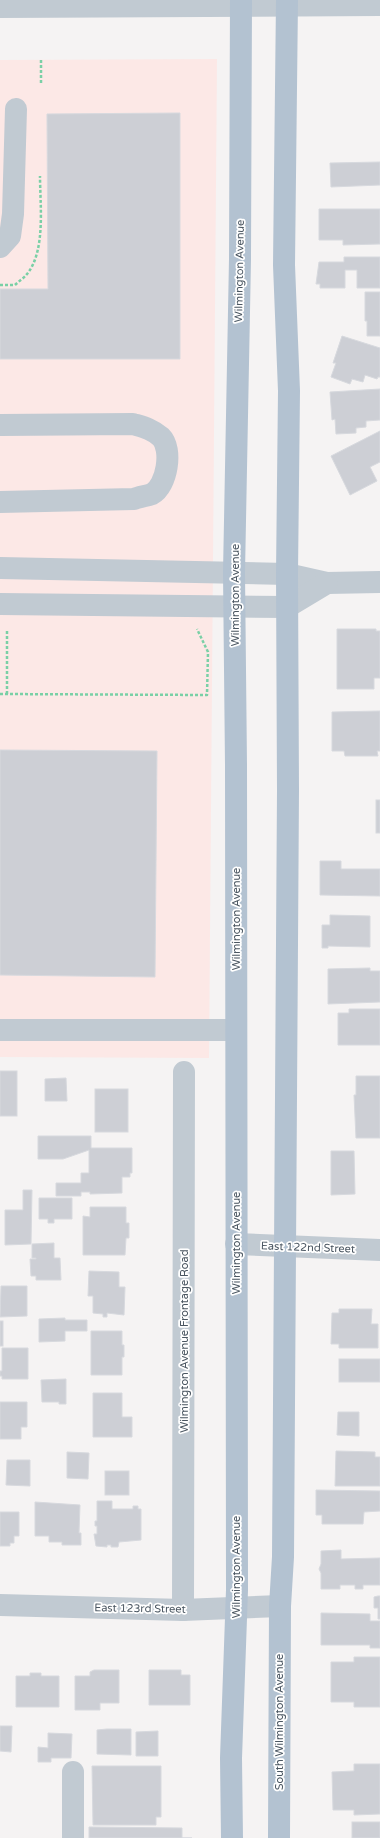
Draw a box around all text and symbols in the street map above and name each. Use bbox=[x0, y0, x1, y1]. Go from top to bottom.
street label: Wilmington Avenue bbox=[232, 220, 247, 322]
street label: Wilmington Avenue bbox=[229, 544, 242, 646]
street label: Wilmington Avenue bbox=[230, 868, 243, 970]
street label: Wilmington Avenue bbox=[230, 1192, 243, 1294]
street label: East 122nd Street bbox=[261, 1239, 355, 1256]
street label: Wilmington Avenue Frontage Road bbox=[178, 1249, 191, 1433]
street label: Wilmington Avenue bbox=[230, 1516, 243, 1618]
street label: East 123rd Street bbox=[94, 1601, 186, 1616]
street label: South Wilmington Avenue bbox=[273, 1654, 286, 1790]

